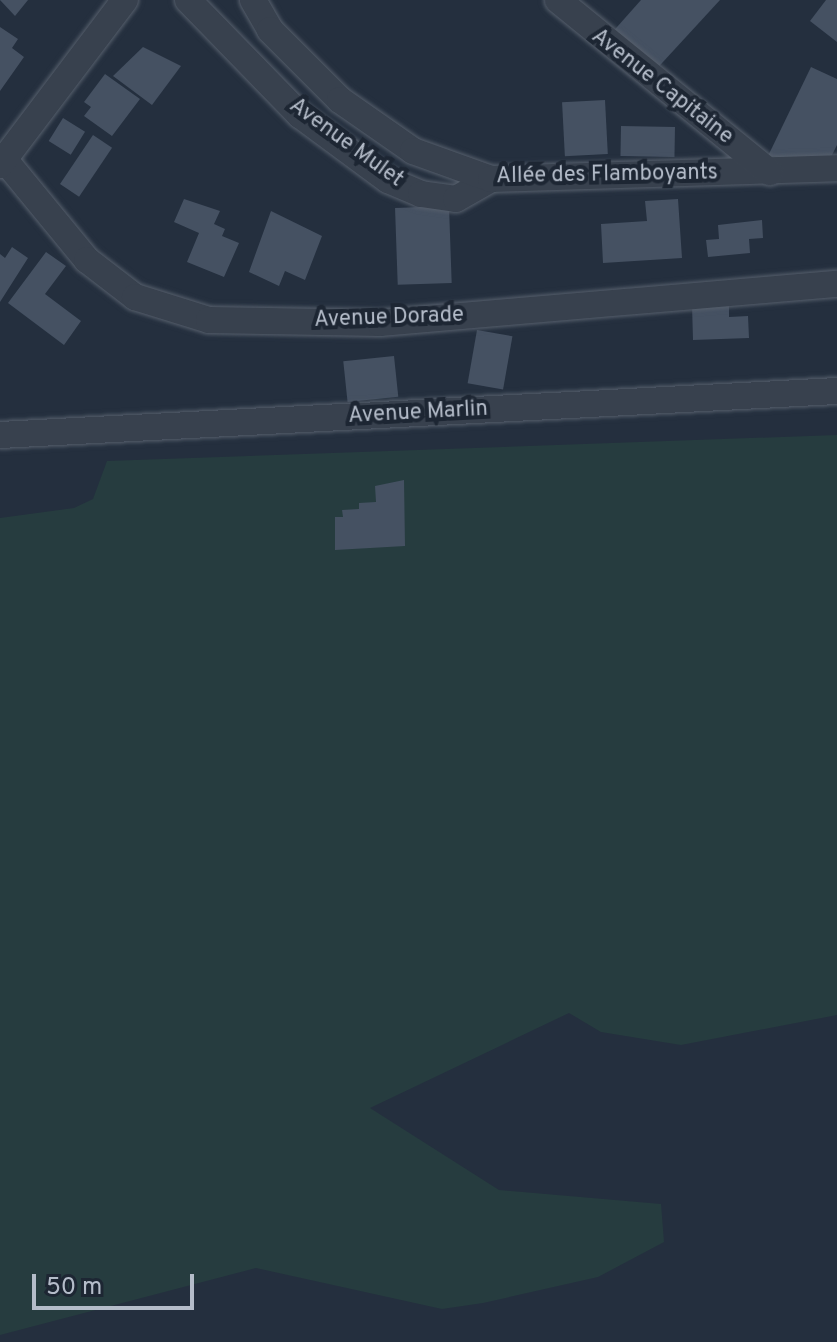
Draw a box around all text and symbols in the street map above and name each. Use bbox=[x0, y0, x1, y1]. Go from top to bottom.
street label: Avenue Capitaine bbox=[586, 23, 738, 151]
street label: Avenue Mulet bbox=[284, 93, 408, 193]
street label: Allée des Flamboyants bbox=[496, 160, 718, 190]
street label: Avenue Dorade bbox=[314, 302, 464, 334]
street label: Avenue Marlin bbox=[348, 396, 488, 430]
scale bar bbox=[36, 1258, 198, 1308]
text: 50 m bbox=[46, 1273, 102, 1303]

